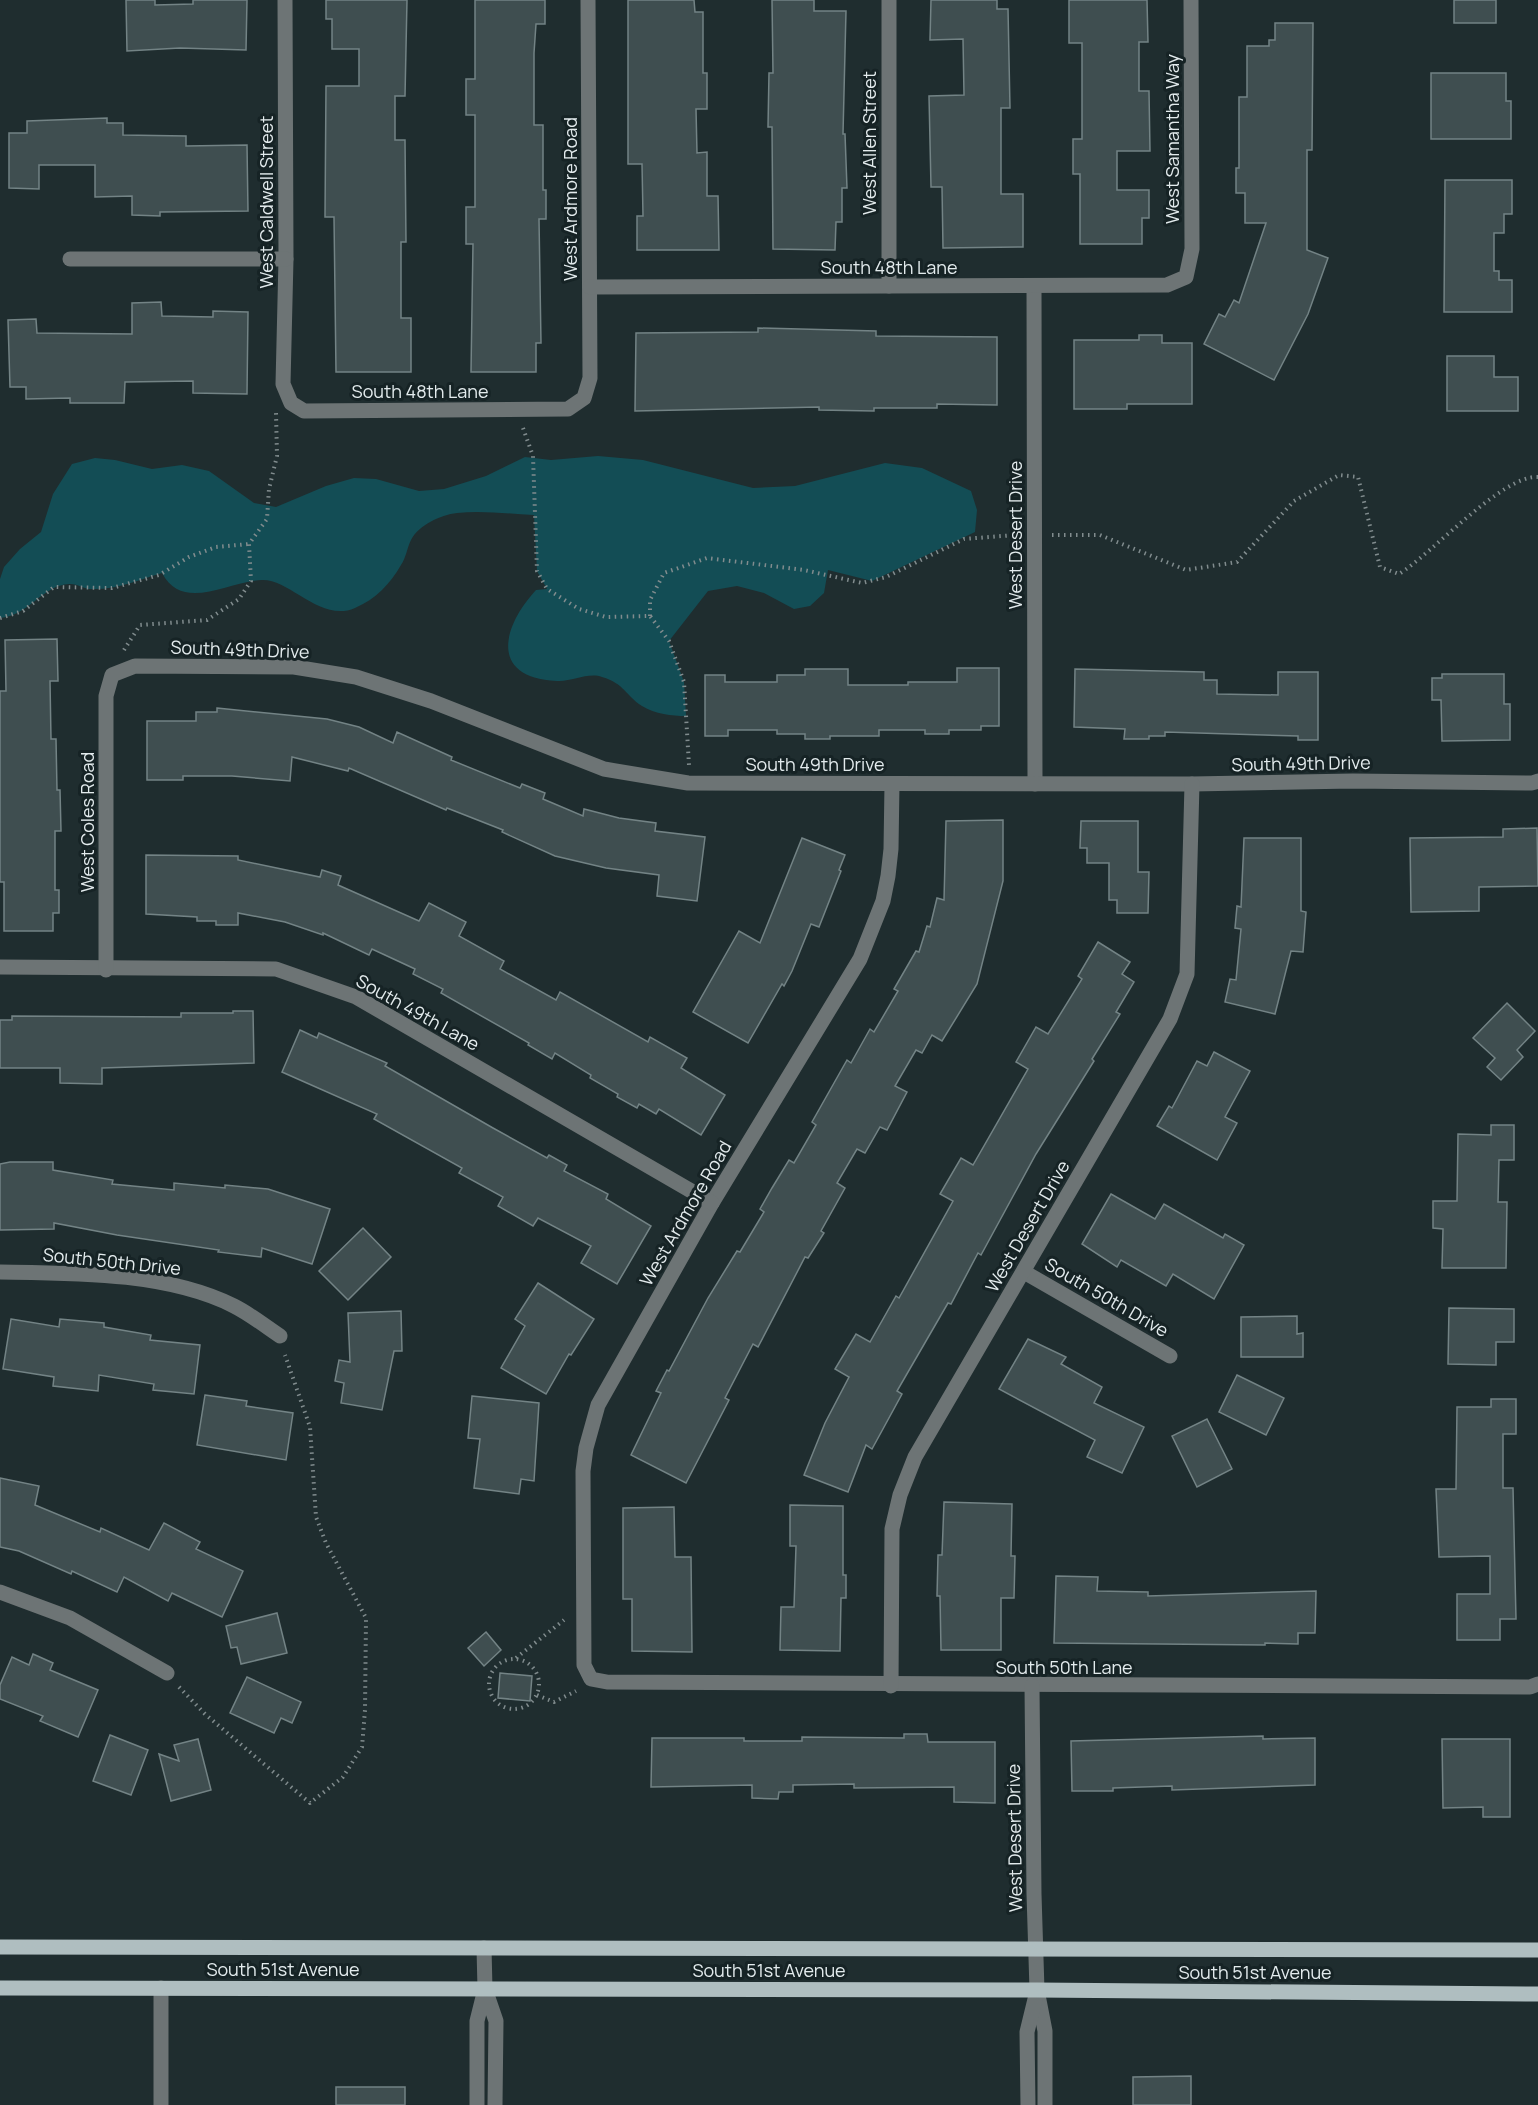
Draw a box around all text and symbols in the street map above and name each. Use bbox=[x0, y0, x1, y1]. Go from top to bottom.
street label: West Samantha Way bbox=[1160, 53, 1184, 224]
street label: West Allen Street bbox=[857, 71, 881, 215]
street label: West Caldwell Street bbox=[254, 115, 278, 289]
street label: West Ardmore Road bbox=[558, 117, 582, 281]
street label: South 48th Lane bbox=[821, 255, 957, 279]
street label: South 48th Lane bbox=[352, 379, 488, 403]
street label: West Desert Drive bbox=[1003, 461, 1027, 609]
street label: South 49th Drive bbox=[170, 635, 310, 663]
street label: South 49th Drive bbox=[1231, 750, 1371, 776]
street label: West Coles Road bbox=[75, 752, 99, 892]
street label: South 49th Drive bbox=[745, 752, 885, 776]
street label: South 49th Lane bbox=[352, 968, 484, 1056]
street label: West Ardmore Road bbox=[634, 1136, 736, 1290]
street label: West Desert Drive bbox=[979, 1156, 1075, 1296]
street label: South 50th Drive bbox=[42, 1242, 182, 1280]
street label: South 50th Drive bbox=[1041, 1252, 1173, 1342]
street label: South 50th Lane bbox=[995, 1655, 1133, 1679]
street label: West Desert Drive bbox=[1001, 1764, 1027, 1912]
street label: South 51st Avenue bbox=[206, 1957, 360, 1981]
street label: South 51st Avenue bbox=[692, 1958, 846, 1982]
street label: South 51st Avenue bbox=[1178, 1960, 1332, 1984]

